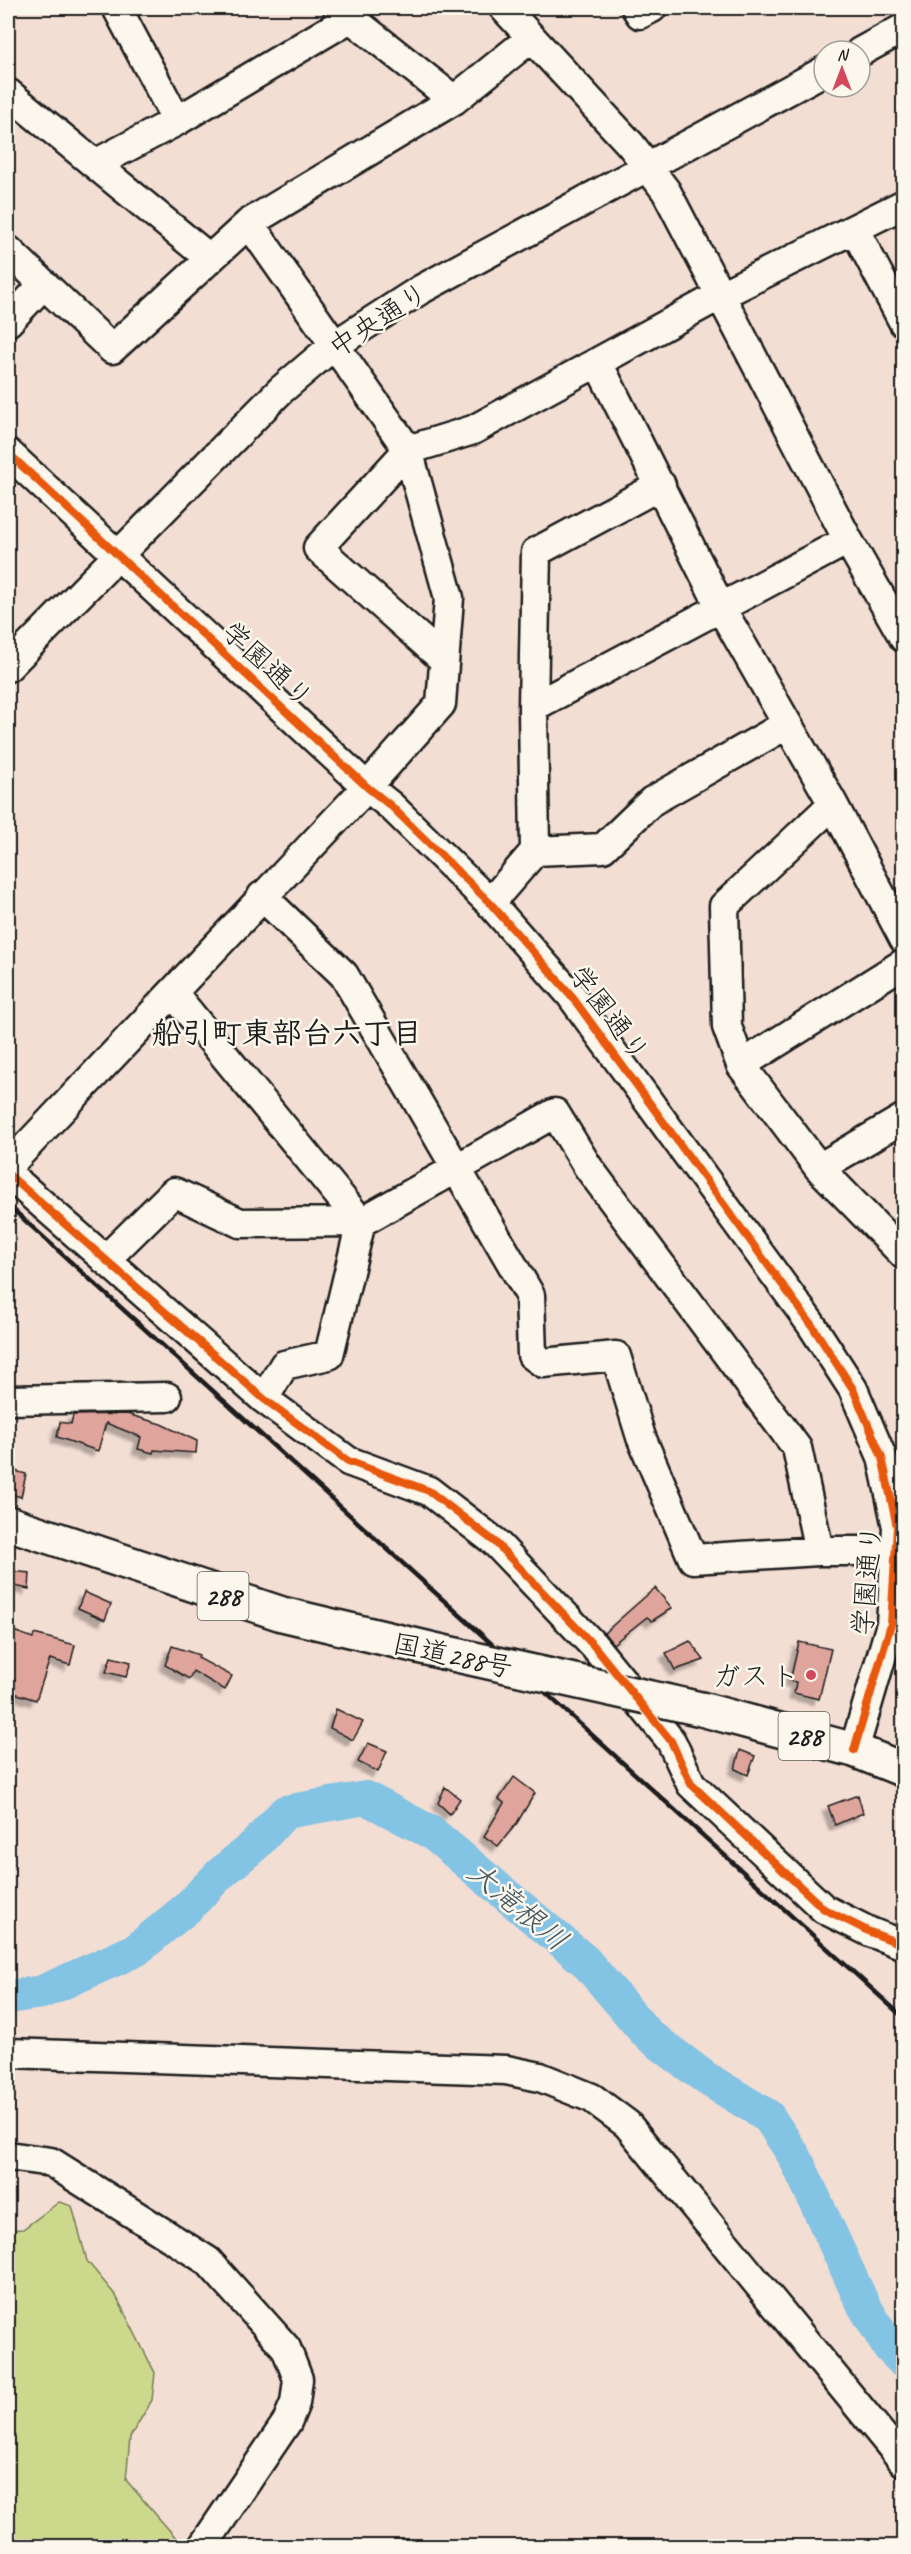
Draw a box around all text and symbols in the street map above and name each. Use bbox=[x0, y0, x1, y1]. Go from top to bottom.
north arrow bbox=[812, 39, 872, 99]
text: N bbox=[837, 45, 850, 65]
street label: 中央通り bbox=[322, 274, 435, 365]
street label: 学園通り bbox=[215, 613, 321, 715]
street label: 学園通り bbox=[562, 958, 657, 1069]
district label: 船引町東部台六丁目 bbox=[152, 1014, 422, 1052]
street label: 学園通り bbox=[844, 1523, 889, 1637]
road number: 288 bbox=[198, 1572, 248, 1620]
street label: 国道288号 bbox=[390, 1626, 516, 1685]
place label: ガスト bbox=[712, 1658, 799, 1693]
marker: ガスト bbox=[804, 1668, 818, 1682]
road number: 288 bbox=[778, 1712, 830, 1760]
water label: 大滝根川 bbox=[460, 1853, 576, 1959]

